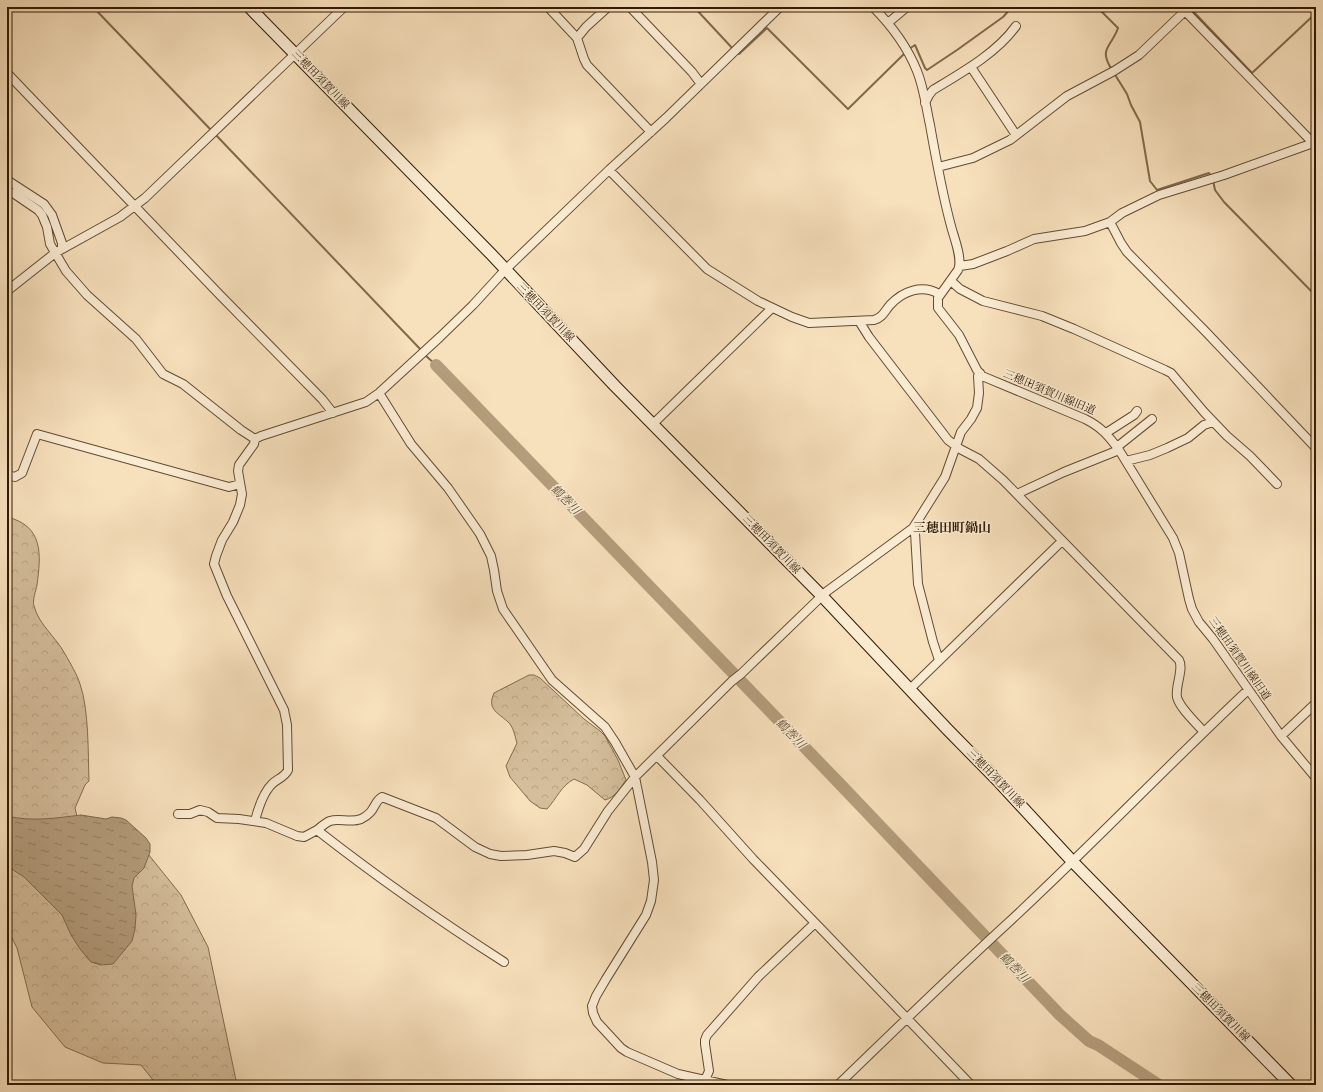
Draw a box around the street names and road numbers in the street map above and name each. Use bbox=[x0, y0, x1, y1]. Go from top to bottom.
street label: 三穂田須賀川線 bbox=[289, 47, 352, 112]
street label: 三穂田須賀川線 bbox=[514, 280, 577, 345]
street label: 三穂田須賀川線旧道 bbox=[1001, 367, 1097, 417]
street label: 三穂田須賀川線 bbox=[740, 512, 803, 577]
street label: 三穂田須賀川線旧道 bbox=[1206, 614, 1274, 703]
street label: 三穂田須賀川線 bbox=[964, 746, 1027, 811]
street label: 三穂田須賀川線 bbox=[1189, 980, 1253, 1044]

